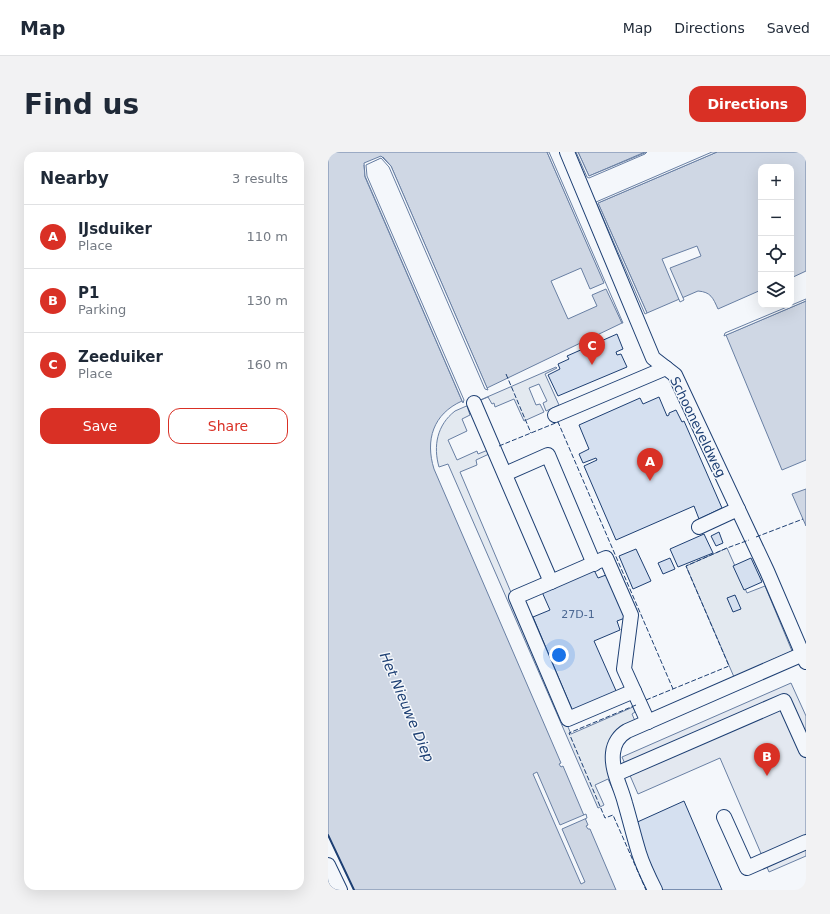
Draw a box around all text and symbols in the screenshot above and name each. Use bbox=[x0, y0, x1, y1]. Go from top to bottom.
text: Map bbox=[20, 17, 65, 39]
text: Map bbox=[623, 20, 652, 36]
text: Directions bbox=[674, 20, 745, 36]
text: Saved bbox=[767, 20, 810, 36]
button: Directions bbox=[689, 86, 806, 122]
text: Find us bbox=[24, 88, 139, 121]
map controls bbox=[758, 164, 794, 308]
button: + bbox=[758, 164, 794, 200]
text: Nearby bbox=[40, 168, 109, 188]
text: 3 results bbox=[232, 171, 288, 186]
button: − bbox=[758, 200, 794, 236]
text: IJsduiker bbox=[78, 220, 152, 238]
text: A bbox=[48, 229, 58, 244]
text: 110 m bbox=[246, 229, 288, 244]
button: locate bbox=[758, 236, 794, 272]
text: Place bbox=[78, 238, 113, 253]
button: layers bbox=[758, 272, 794, 308]
text: P1 bbox=[78, 284, 99, 302]
text: B bbox=[48, 293, 58, 308]
text: 130 m bbox=[246, 293, 288, 308]
text: Parking bbox=[78, 302, 126, 317]
pin: C bbox=[579, 332, 605, 365]
text: Zeeduiker bbox=[78, 348, 163, 366]
text: C bbox=[48, 357, 58, 372]
text: 160 m bbox=[246, 357, 288, 372]
text: Place bbox=[78, 366, 113, 381]
street label: Schooneveldweg bbox=[667, 374, 729, 480]
button: Save bbox=[40, 408, 160, 444]
button: Share bbox=[168, 408, 288, 444]
pin: A bbox=[637, 448, 663, 481]
house number: 27D-1 bbox=[561, 608, 595, 621]
your location bbox=[549, 645, 569, 665]
water label: Het Nieuwe Diep bbox=[377, 650, 437, 764]
pin: B bbox=[754, 743, 780, 776]

